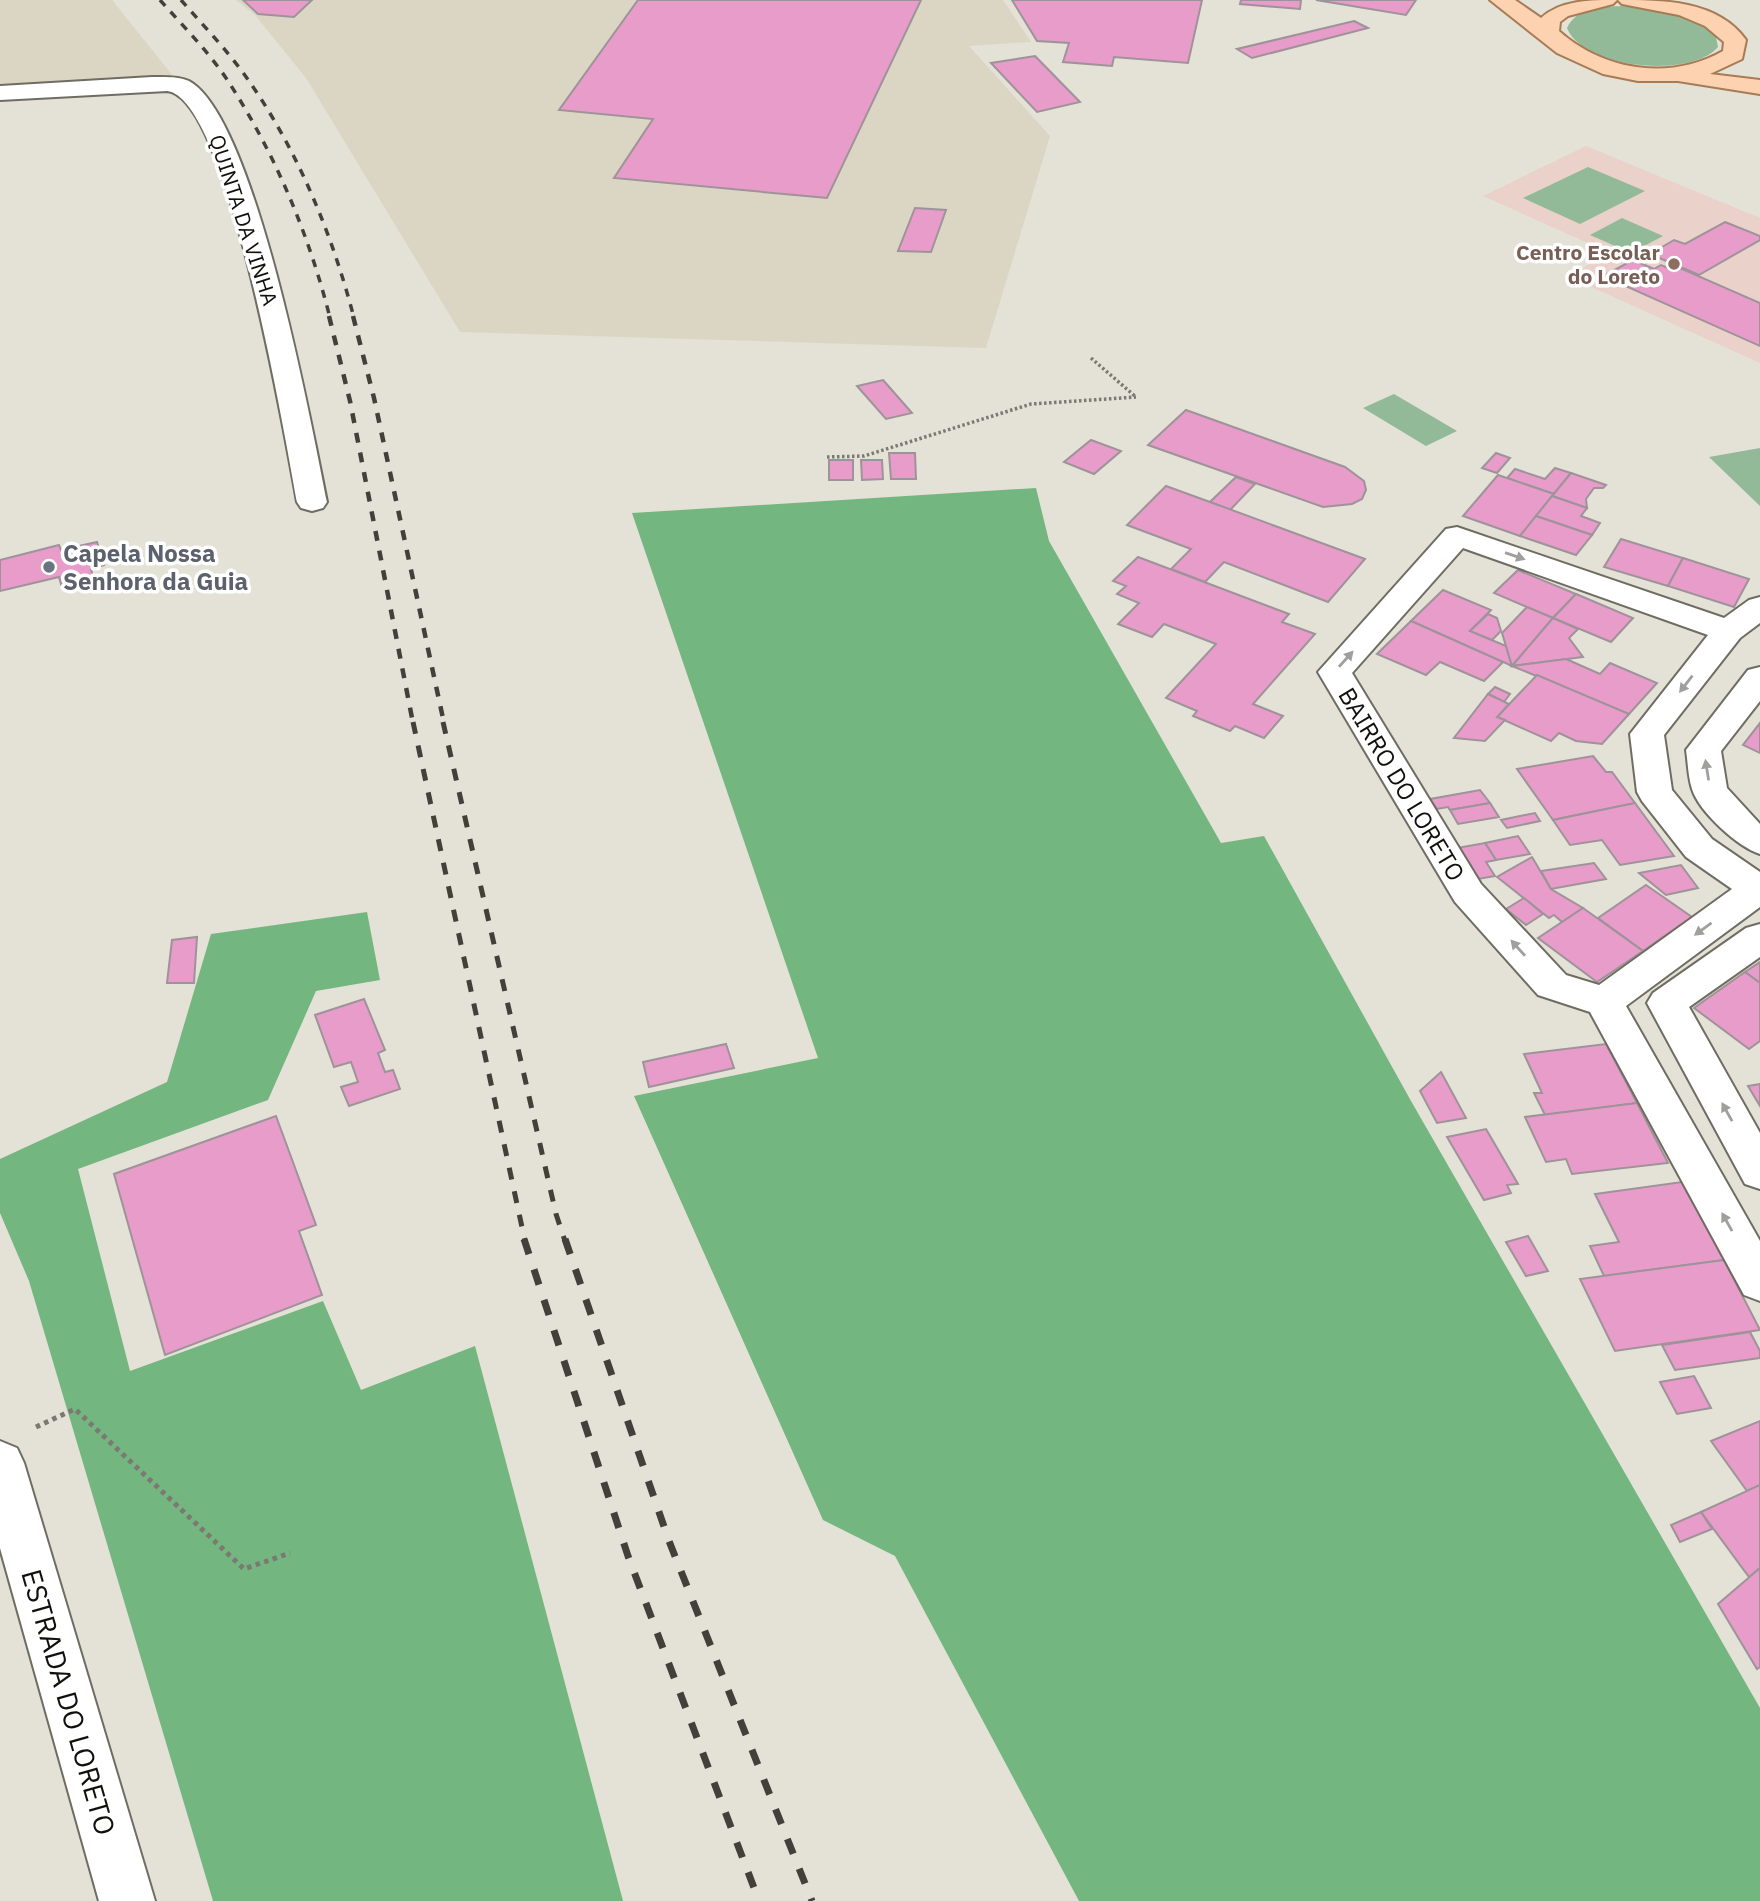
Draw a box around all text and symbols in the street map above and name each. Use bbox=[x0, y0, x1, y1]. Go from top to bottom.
street label: QUINTA DA VINHA bbox=[203, 131, 285, 309]
place label: Centro Escolar do Loreto bbox=[1516, 238, 1661, 290]
marker: Centro Escolar do Loreto bbox=[1666, 256, 1682, 272]
place label: Capela Nossa Senhora da Guia bbox=[63, 537, 248, 597]
one-way arrow bbox=[1505, 551, 1526, 562]
marker: Capela Nossa Senhora da Guia bbox=[41, 559, 57, 575]
one-way arrow bbox=[1338, 651, 1354, 668]
one-way arrow bbox=[1679, 675, 1694, 693]
street label: BAIRRO DO LORETO bbox=[1332, 681, 1472, 887]
one-way arrow bbox=[1701, 759, 1712, 781]
one-way arrow bbox=[1694, 922, 1712, 936]
one-way arrow bbox=[1511, 940, 1527, 957]
one-way arrow bbox=[1721, 1102, 1733, 1122]
one-way arrow bbox=[1721, 1213, 1733, 1232]
street label: ESTRADA DO LORETO bbox=[13, 1565, 125, 1839]

